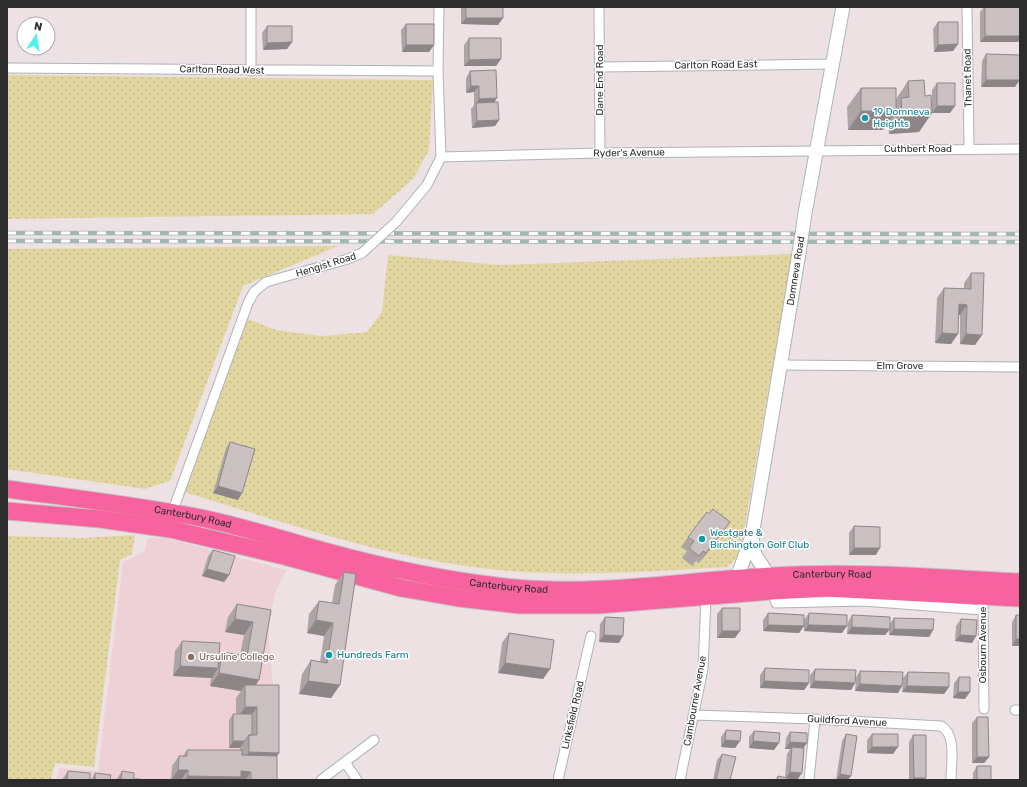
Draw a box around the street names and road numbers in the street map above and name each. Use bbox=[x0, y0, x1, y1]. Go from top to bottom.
street label: Dane End Road bbox=[594, 45, 606, 115]
street label: Thanet Road bbox=[961, 48, 975, 108]
street label: Carlton Road East bbox=[674, 58, 758, 72]
street label: Carlton Road West bbox=[179, 63, 265, 77]
street label: Cuthbert Road bbox=[884, 143, 952, 155]
street label: Ryder's Avenue bbox=[593, 146, 665, 160]
street label: Domneva Road bbox=[785, 235, 807, 307]
street label: Hengist Road bbox=[294, 250, 358, 280]
street label: Elm Grove bbox=[877, 360, 924, 372]
street label: Canterbury Road bbox=[153, 504, 233, 531]
street label: Canterbury Road bbox=[792, 568, 872, 581]
street label: Canterbury Road bbox=[469, 577, 548, 596]
street label: Osbourn Avenue bbox=[977, 606, 989, 683]
street label: Cambourne Avenue bbox=[681, 655, 709, 747]
street label: Linksfield Road bbox=[559, 680, 587, 750]
street label: Guildford Avenue bbox=[807, 713, 888, 729]

